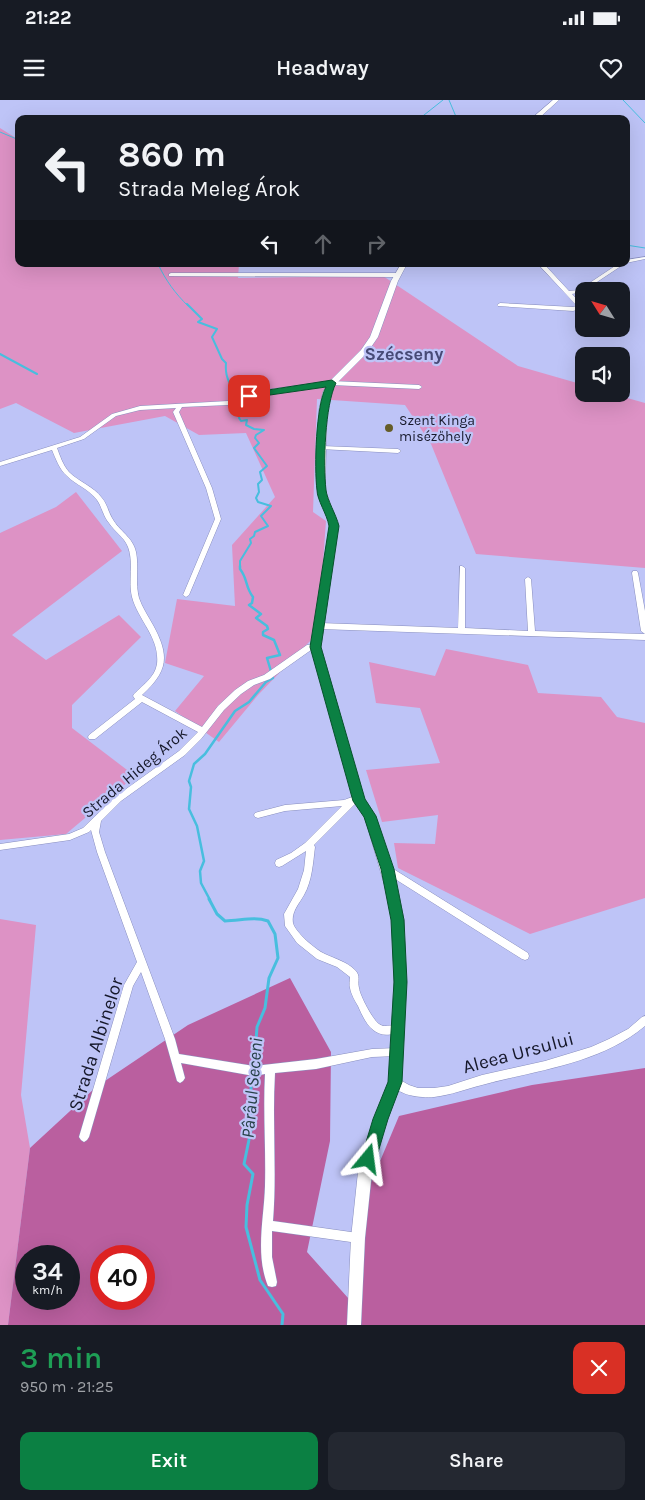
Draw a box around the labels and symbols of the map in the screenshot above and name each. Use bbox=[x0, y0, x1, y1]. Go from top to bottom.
north arrow bbox=[575, 282, 630, 338]
district label: Szécseny bbox=[365, 343, 443, 365]
pin bbox=[228, 375, 270, 417]
place label: Szent Kinga misézőhely bbox=[399, 412, 475, 445]
marker: Szent Kinga misézőhely bbox=[383, 422, 395, 434]
street label: Strada Hideg Árok bbox=[78, 723, 191, 822]
street label: Strada Albinelor bbox=[64, 975, 128, 1114]
street label: Aleea Ursului bbox=[460, 1028, 576, 1078]
water label: Pârâul Seceni bbox=[237, 1037, 267, 1139]
position arrow bbox=[341, 1132, 393, 1184]
speed limit sign: 40 bbox=[90, 1245, 155, 1310]

